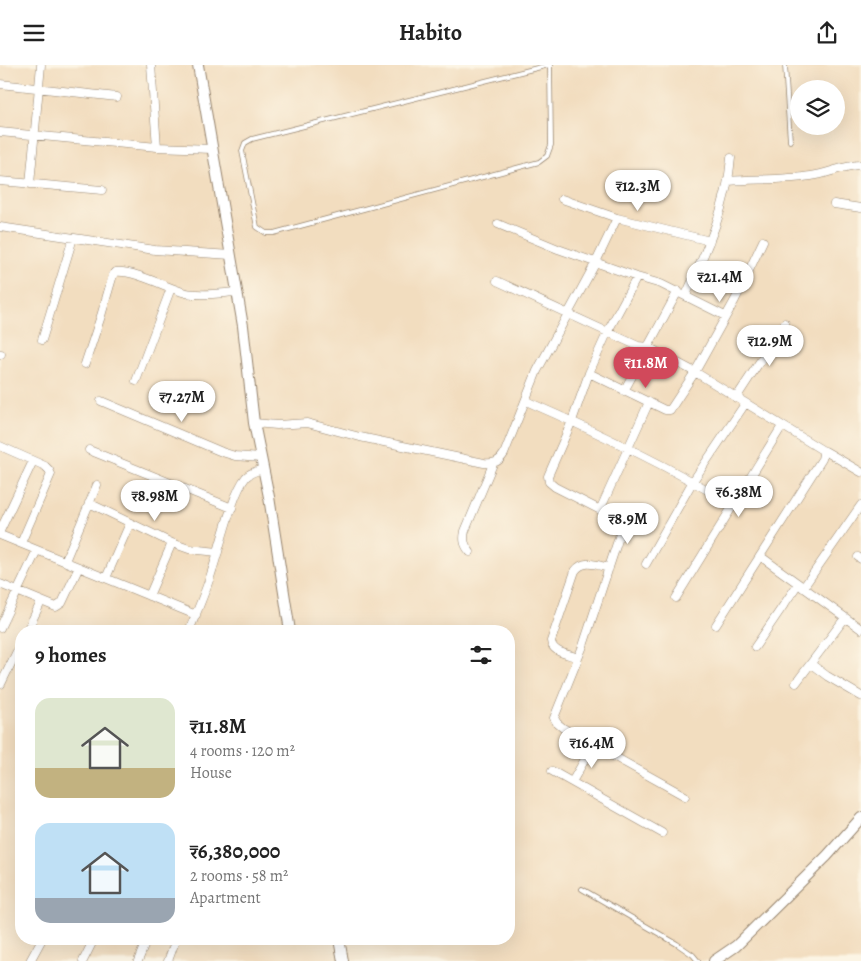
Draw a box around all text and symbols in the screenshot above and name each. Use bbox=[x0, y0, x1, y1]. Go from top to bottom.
text: Habito bbox=[399, 18, 462, 48]
icon: menu bbox=[20, 19, 48, 47]
icon: share bbox=[813, 19, 841, 47]
map controls bbox=[790, 80, 845, 135]
button: layers bbox=[790, 80, 845, 135]
pin: ₹12.3M bbox=[597, 169, 679, 212]
text: ₹12.3M bbox=[616, 175, 660, 197]
pin: ₹21.4M bbox=[679, 261, 761, 303]
text: ₹21.4M bbox=[698, 266, 742, 288]
pin: ₹12.9M bbox=[729, 325, 811, 367]
text: ₹12.9M bbox=[748, 330, 792, 352]
pin: ₹11.8M bbox=[605, 347, 687, 389]
text: ₹11.8M bbox=[625, 352, 667, 374]
pin: ₹7.27M bbox=[141, 381, 223, 423]
text: ₹7.27M bbox=[159, 386, 205, 408]
pin: ₹6.38M bbox=[698, 475, 780, 518]
pin: ₹8.98M bbox=[114, 479, 196, 522]
text: ₹6.38M bbox=[716, 481, 762, 503]
text: ₹8.98M bbox=[132, 485, 178, 507]
pin: ₹8.9M bbox=[593, 503, 663, 545]
text: ₹8.9M bbox=[609, 508, 647, 530]
text: 9 homes bbox=[35, 641, 106, 669]
icon: filters bbox=[467, 641, 495, 669]
text: ₹11.8M bbox=[190, 712, 246, 740]
icon: home bbox=[75, 718, 135, 778]
pin: ₹16.4M bbox=[551, 727, 633, 769]
text: ₹16.4M bbox=[570, 732, 614, 754]
text: 4 rooms · 120 m² bbox=[190, 740, 295, 762]
text: House bbox=[190, 762, 232, 784]
text: ₹6,380,000 bbox=[190, 837, 280, 865]
icon: home bbox=[75, 843, 135, 903]
text: 2 rooms · 58 m² bbox=[190, 865, 288, 887]
text: Apartment bbox=[190, 887, 261, 909]

